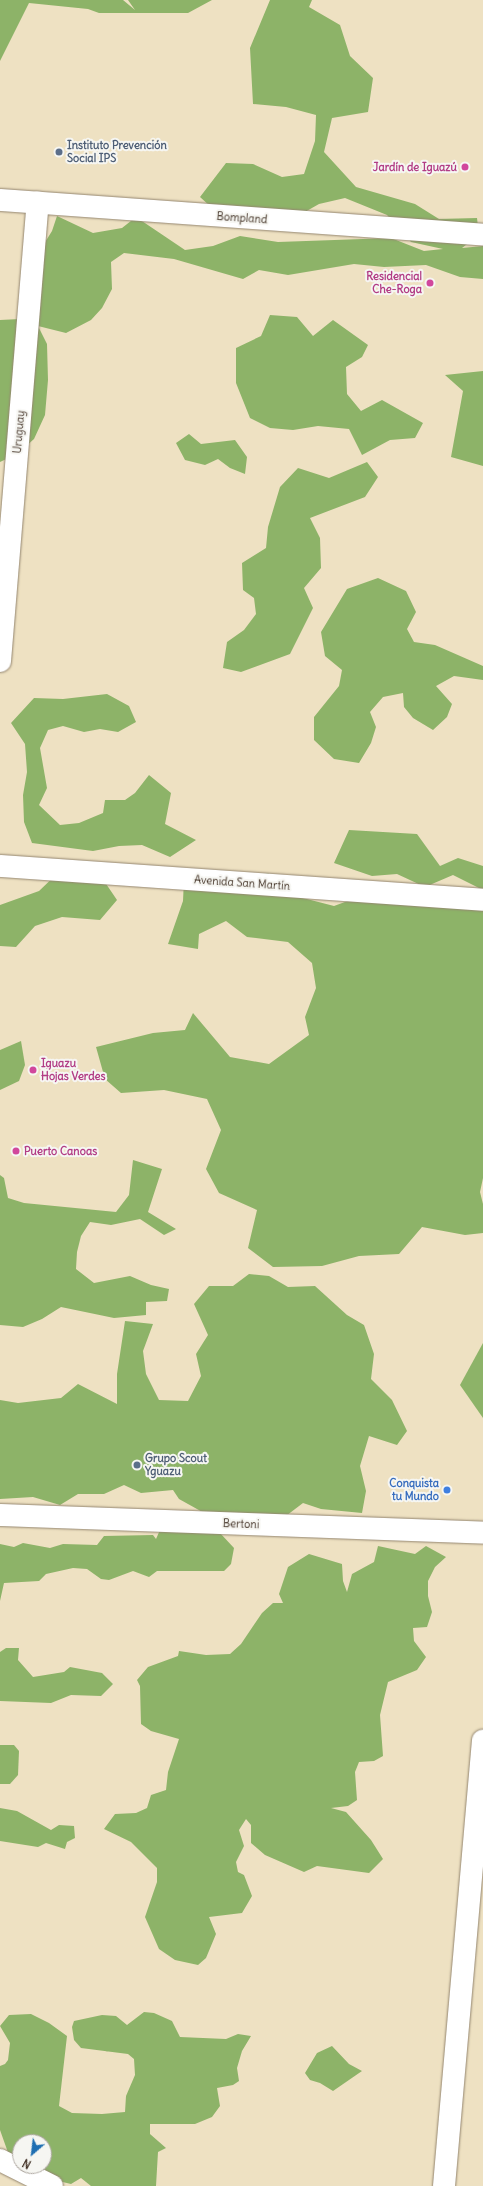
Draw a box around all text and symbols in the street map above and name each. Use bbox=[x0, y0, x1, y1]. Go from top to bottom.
place label: Instituto Prevención Social IPS bbox=[67, 139, 167, 165]
marker: Instituto Prevención Social IPS bbox=[54, 147, 64, 157]
place label: Jardín de Iguazú bbox=[373, 160, 457, 174]
marker: Jardín de Iguazú bbox=[460, 162, 470, 172]
street label: Bompland bbox=[216, 210, 268, 226]
place label: Residencial Che-Roga bbox=[366, 270, 422, 296]
marker: Residencial Che-Roga bbox=[425, 278, 435, 288]
street label: Uruguay bbox=[11, 410, 27, 454]
street label: Avenida San Martín bbox=[194, 873, 290, 893]
place label: Iguazu Hojas Verdes bbox=[41, 1057, 106, 1083]
marker: Iguazu Hojas Verdes bbox=[28, 1065, 38, 1075]
place label: Puerto Canoas bbox=[24, 1144, 97, 1158]
marker: Puerto Canoas bbox=[11, 1146, 21, 1156]
place label: Grupo Scout Yguazu bbox=[145, 1452, 207, 1478]
marker: Grupo Scout Yguazu bbox=[132, 1460, 142, 1470]
place label: Conquista tu Mundo bbox=[389, 1477, 439, 1503]
marker: Conquista tu Mundo bbox=[442, 1485, 452, 1495]
street label: Bertoni bbox=[223, 1517, 259, 1531]
north arrow bbox=[12, 2134, 52, 2174]
text: N bbox=[20, 2156, 33, 2172]

